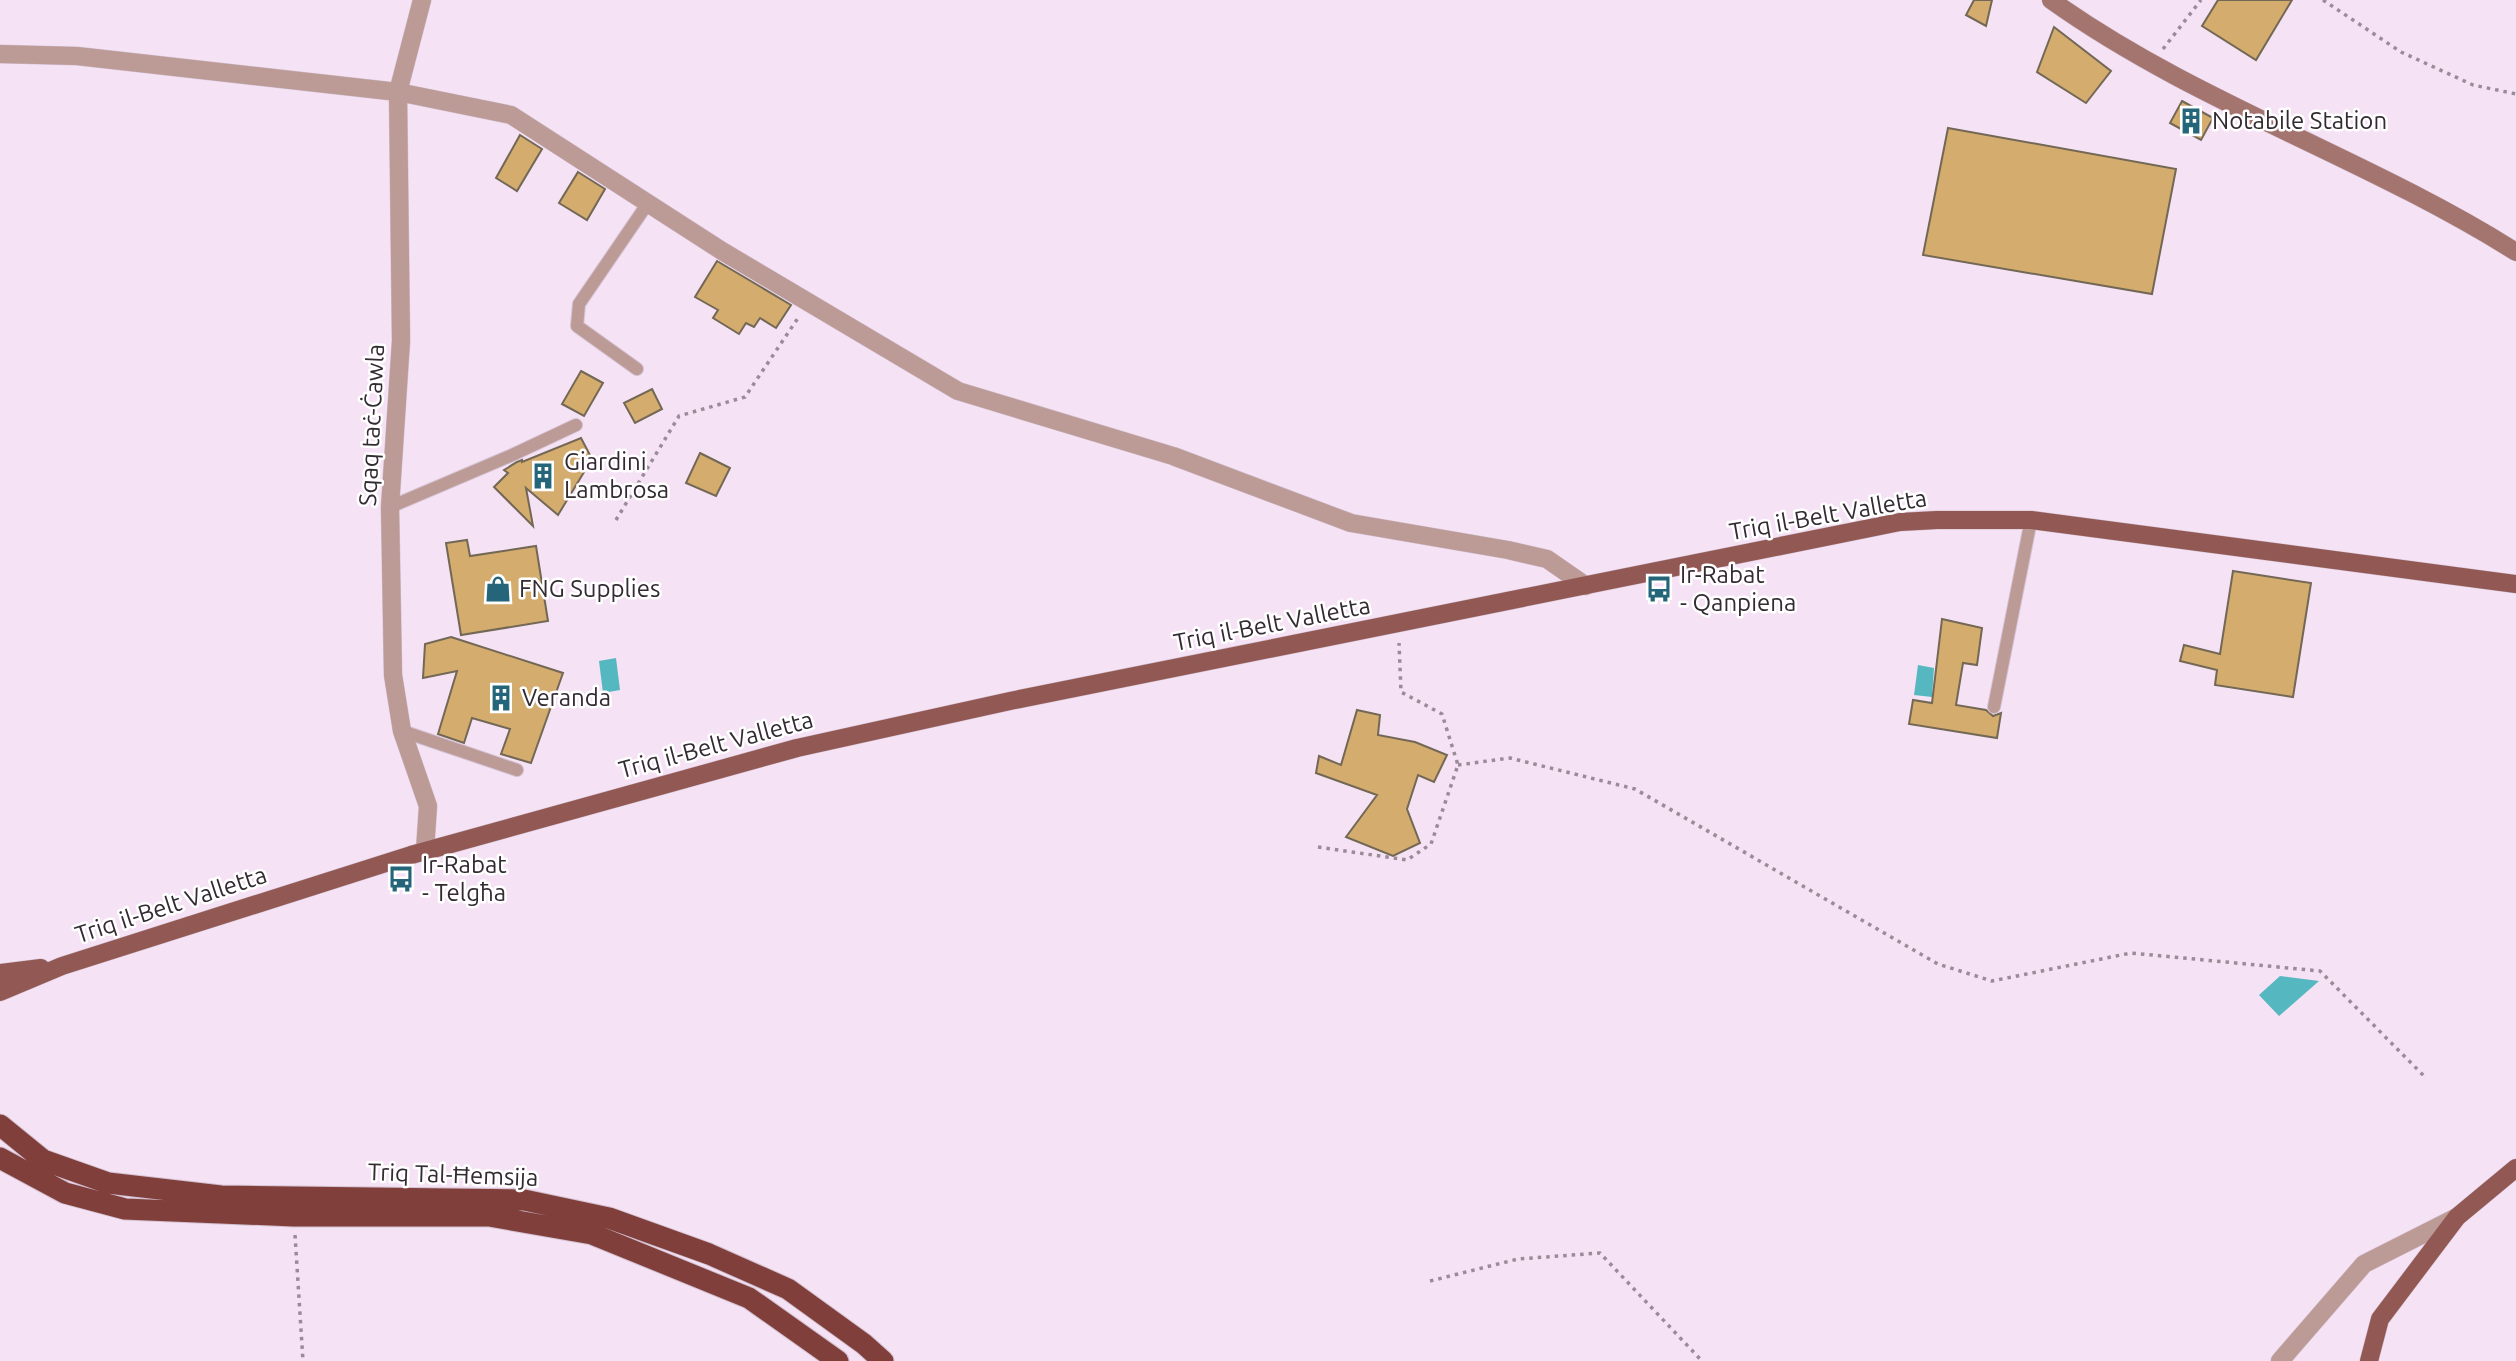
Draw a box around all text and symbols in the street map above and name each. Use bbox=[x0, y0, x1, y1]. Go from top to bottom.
building icon: Notabile Station bbox=[2176, 106, 2206, 136]
place label: Notabile Station bbox=[2212, 107, 2387, 134]
street label: Sqaq taċ-Ċawla bbox=[354, 343, 389, 507]
place label: Giardini Lambrosa bbox=[564, 448, 669, 503]
building icon: Giardini Lambrosa bbox=[528, 461, 558, 491]
street label: Triq il-Belt Valletta bbox=[1727, 484, 1929, 545]
place label: Ir-Rabat - Qanpiena bbox=[1680, 561, 1796, 616]
shop icon: FNG Supplies bbox=[483, 574, 513, 604]
bus stop icon: Ir-Rabat - Qanpiena bbox=[1644, 574, 1674, 604]
place label: FNG Supplies bbox=[519, 575, 660, 602]
street label: Triq il-Belt Valletta bbox=[1171, 591, 1373, 656]
building icon: Veranda bbox=[486, 683, 516, 713]
place label: Veranda bbox=[522, 684, 611, 711]
street label: Triq il-Belt Valletta bbox=[616, 706, 816, 783]
place label: Ir-Rabat - Telgħa bbox=[422, 851, 507, 906]
street label: Triq il-Belt Valletta bbox=[72, 861, 270, 948]
bus stop icon: Ir-Rabat - Telgħa bbox=[386, 864, 416, 894]
street label: Triq Tal-Ħemsija bbox=[367, 1158, 539, 1191]

